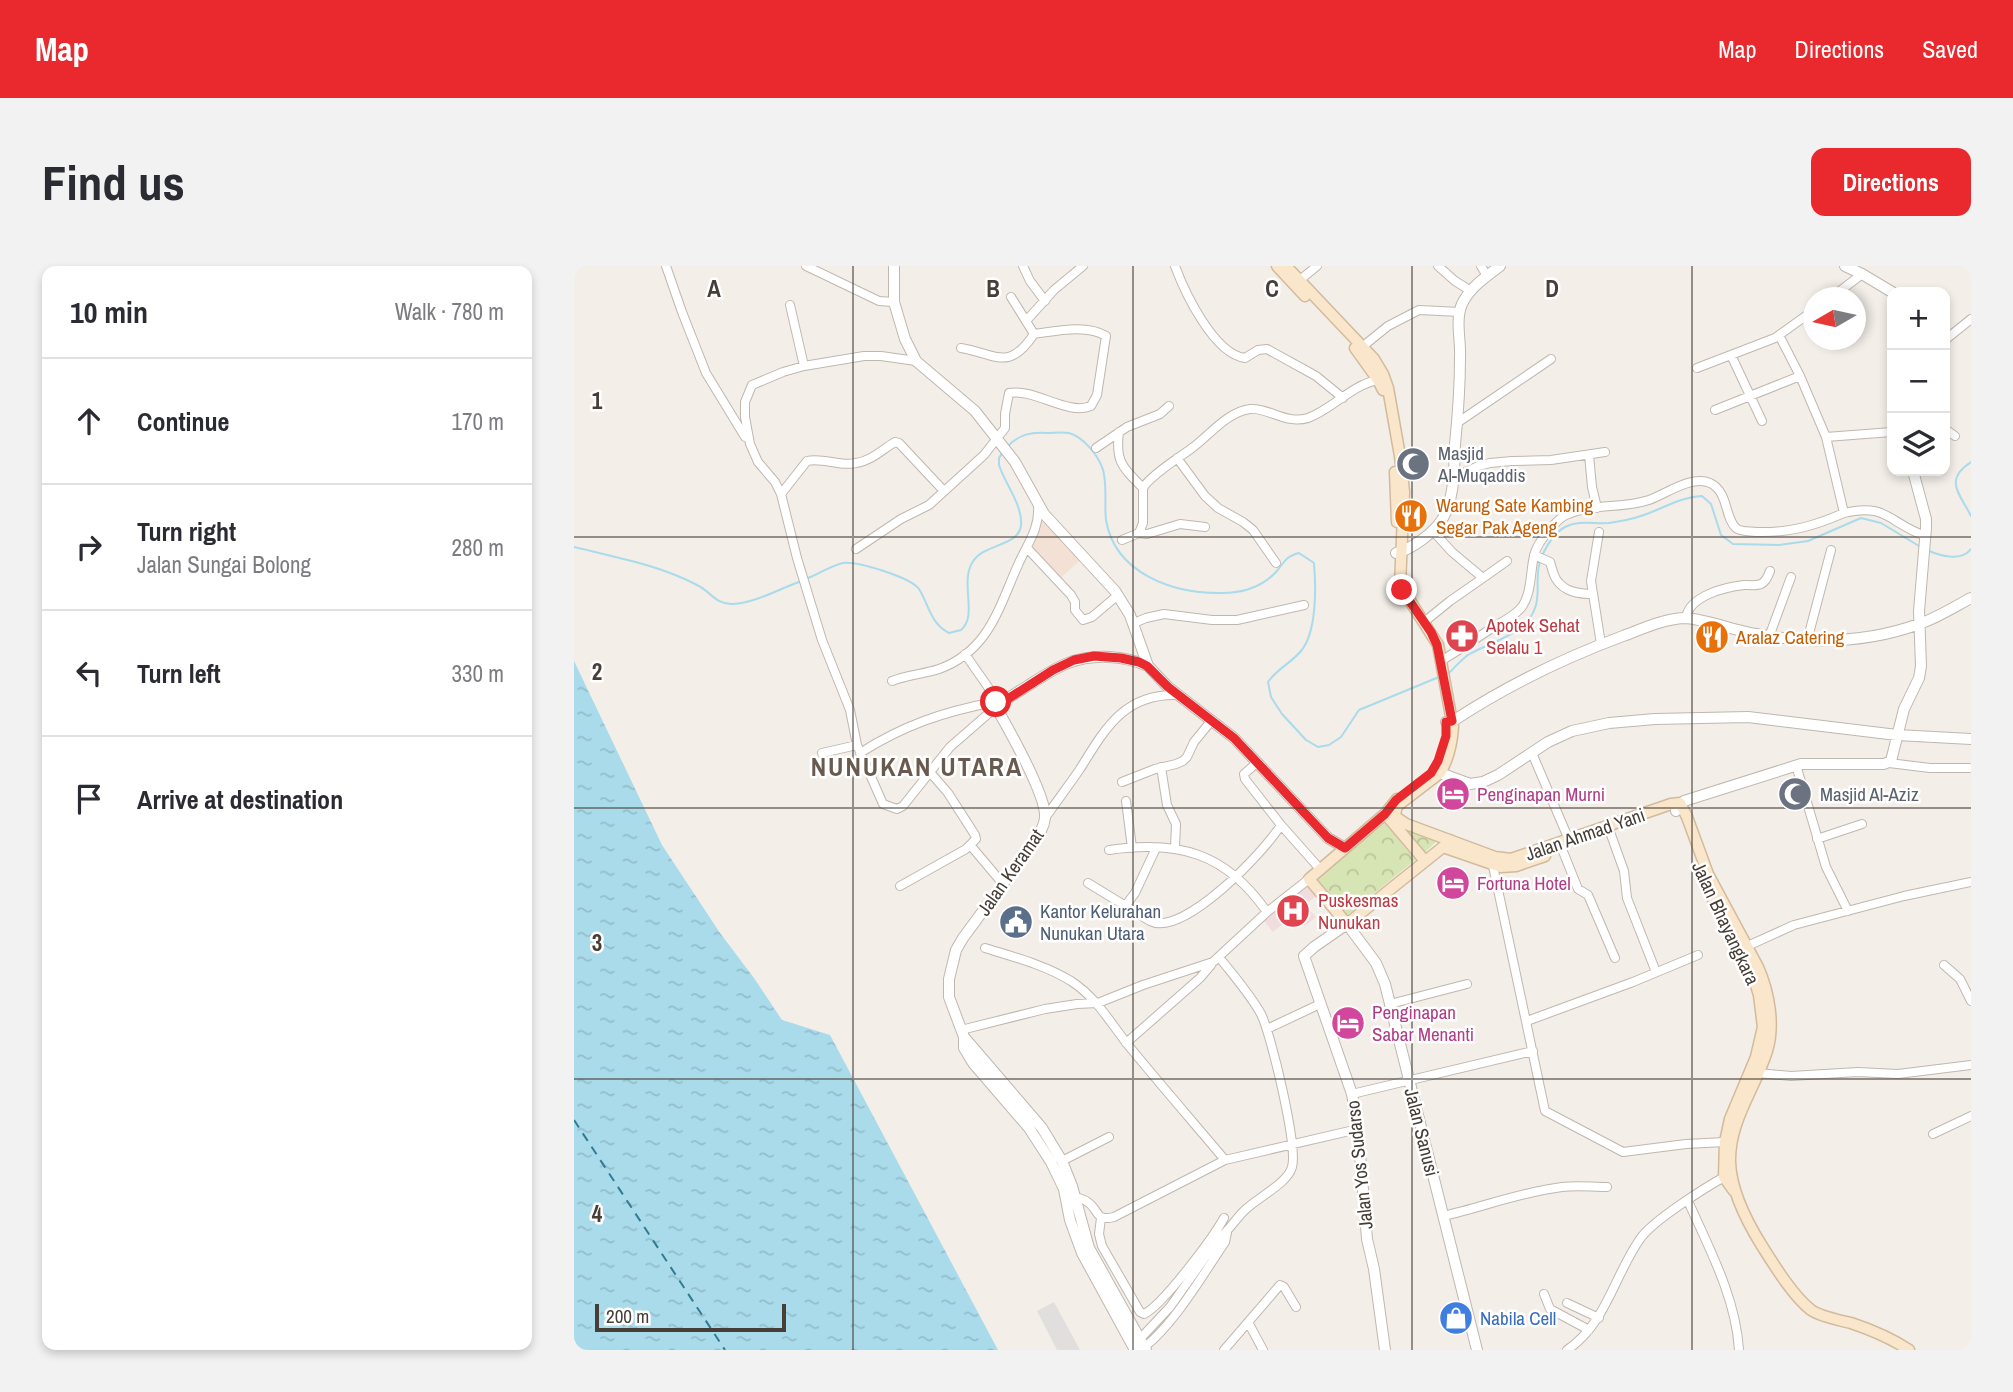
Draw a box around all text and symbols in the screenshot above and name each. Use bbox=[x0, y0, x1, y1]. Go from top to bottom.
text: Map bbox=[35, 27, 89, 71]
text: Map bbox=[1718, 33, 1756, 65]
text: Directions bbox=[1794, 33, 1884, 65]
text: Saved bbox=[1922, 33, 1978, 65]
button: Directions bbox=[1811, 148, 1971, 216]
text: Find us bbox=[42, 149, 185, 215]
text: A bbox=[707, 273, 721, 304]
text: B bbox=[986, 273, 1000, 304]
text: C bbox=[1265, 273, 1279, 304]
text: D bbox=[1545, 273, 1559, 304]
north arrow bbox=[1803, 287, 1866, 350]
map controls bbox=[1887, 287, 1950, 476]
button: + bbox=[1887, 287, 1950, 350]
text: 10 min bbox=[70, 292, 148, 332]
text: Walk · 780 m bbox=[395, 296, 504, 327]
button: − bbox=[1887, 350, 1950, 413]
text: 1 bbox=[592, 385, 603, 416]
icon: ahead bbox=[70, 402, 108, 440]
text: Continue bbox=[137, 404, 229, 439]
text: 170 m bbox=[452, 406, 504, 437]
button: layers bbox=[1887, 413, 1950, 476]
place label: Masjid Al-Muqaddis bbox=[1437, 440, 1526, 488]
mosque icon: Masjid Al-Muqaddis bbox=[1394, 445, 1432, 483]
place label: Warung Sate Kambing Segar Pak Ageng bbox=[1436, 492, 1593, 540]
restaurant icon: Warung Sate Kambing Segar Pak Ageng bbox=[1392, 497, 1430, 535]
text: Turn right bbox=[137, 514, 236, 549]
icon: right bbox=[70, 528, 108, 566]
text: 280 m bbox=[452, 532, 504, 563]
text: Jalan Sungai Bolong bbox=[137, 549, 311, 580]
route end bbox=[1386, 574, 1417, 605]
place label: Apotek Sehat Selalu 1 bbox=[1485, 612, 1580, 660]
pharmacy icon: Apotek Sehat Selalu 1 bbox=[1443, 617, 1481, 655]
restaurant icon: Aralaz Catering bbox=[1693, 618, 1731, 656]
place label: Aralaz Catering bbox=[1735, 624, 1845, 650]
icon: left bbox=[70, 654, 108, 692]
text: Turn left bbox=[137, 656, 221, 691]
text: 2 bbox=[592, 656, 602, 687]
text: 330 m bbox=[452, 658, 504, 689]
route start bbox=[980, 686, 1011, 717]
district label: NUNUKAN UTARA bbox=[811, 749, 1023, 784]
hotel icon: Penginapan Murni bbox=[1434, 775, 1472, 813]
mosque icon: Masjid Al-Aziz bbox=[1776, 775, 1814, 813]
icon: arrive bbox=[70, 780, 108, 818]
place label: Penginapan Murni bbox=[1477, 781, 1605, 807]
place label: Masjid Al-Aziz bbox=[1820, 781, 1919, 807]
text: Arrive at destination bbox=[137, 782, 343, 817]
street label: Jalan Ahmad Yani bbox=[1522, 801, 1648, 867]
street label: Jalan Keramat bbox=[971, 823, 1050, 921]
street label: Jalan Bhayangkara bbox=[1686, 857, 1766, 989]
hotel icon: Fortuna Hotel bbox=[1434, 864, 1472, 902]
place label: Fortuna Hotel bbox=[1477, 870, 1571, 896]
place label: Puskesmas Nunukan bbox=[1318, 887, 1399, 935]
hospital icon: Puskesmas Nunukan bbox=[1274, 892, 1312, 930]
place label: Kantor Kelurahan Nunukan Utara bbox=[1040, 898, 1161, 946]
public building icon: Kantor Kelurahan Nunukan Utara bbox=[997, 903, 1035, 941]
text: 3 bbox=[592, 927, 602, 958]
place label: Penginapan Sabar Menanti bbox=[1372, 999, 1474, 1047]
hotel icon: Penginapan Sabar Menanti bbox=[1329, 1004, 1367, 1042]
street label: Jalan Sanusi bbox=[1398, 1085, 1446, 1179]
street label: Jalan Yos Sudarso bbox=[1339, 1099, 1379, 1231]
text: 4 bbox=[592, 1198, 603, 1229]
shop icon: Nabila Cell bbox=[1437, 1299, 1475, 1337]
scale bar bbox=[595, 1301, 786, 1333]
text: 200 m bbox=[606, 1303, 649, 1329]
place label: Nabila Cell bbox=[1480, 1305, 1556, 1331]

